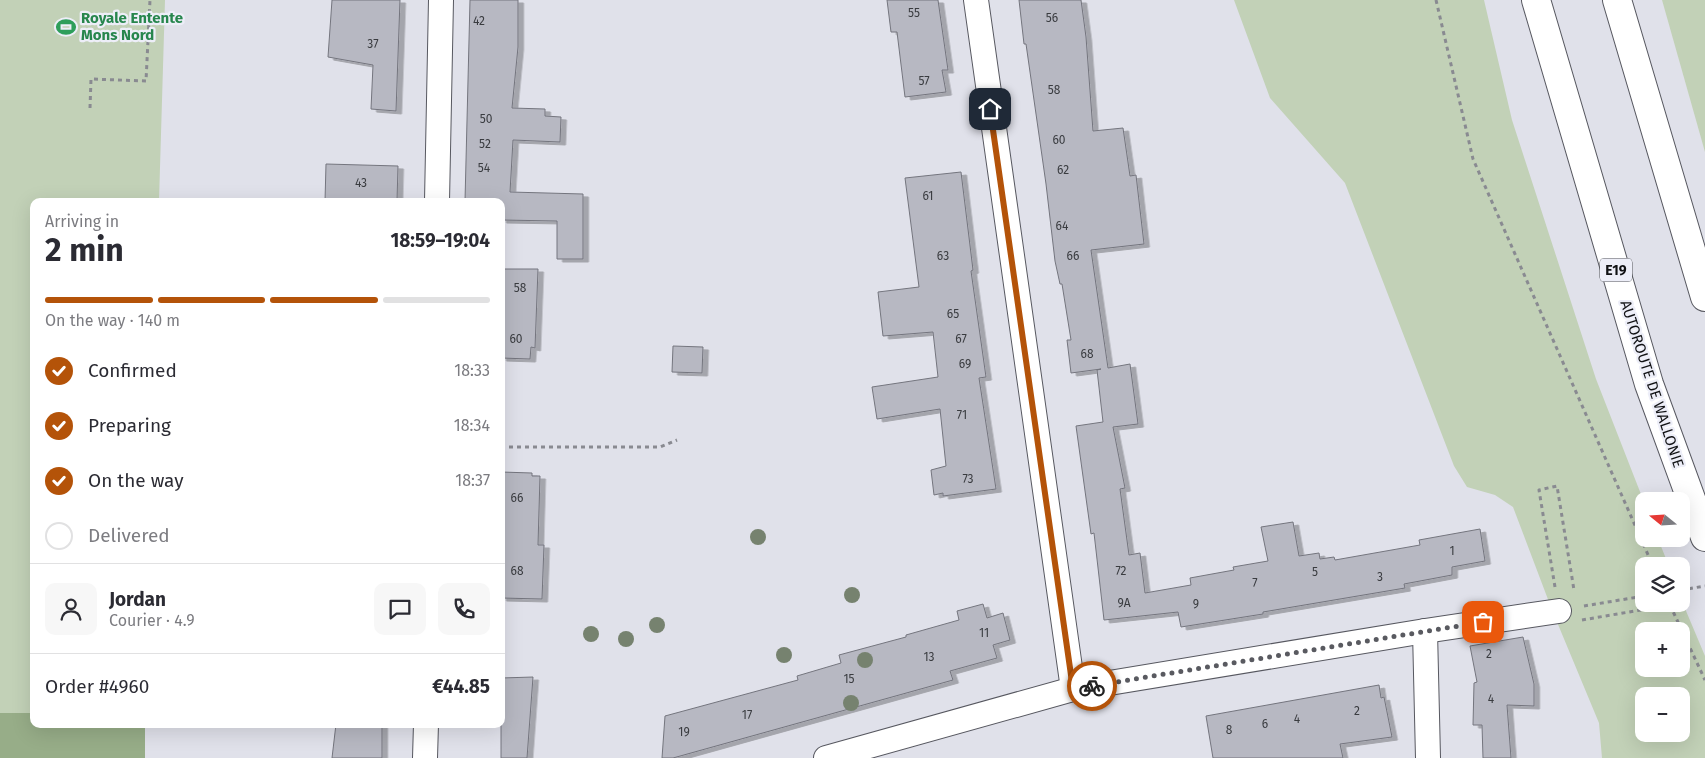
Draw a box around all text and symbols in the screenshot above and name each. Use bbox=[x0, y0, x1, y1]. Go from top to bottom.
house number: 55 bbox=[908, 6, 920, 20]
place label: Royale Entente Mons Nord bbox=[81, 9, 183, 44]
house number: 56 bbox=[1046, 11, 1058, 25]
house number: 42 bbox=[473, 14, 485, 28]
sports icon: Royale Entente Mons Nord bbox=[55, 16, 77, 38]
house number: 37 bbox=[367, 37, 379, 51]
house number: 57 bbox=[918, 74, 930, 88]
house number: 58 bbox=[1048, 83, 1061, 97]
pin bbox=[969, 88, 1011, 130]
icon: home bbox=[976, 95, 1004, 123]
house number: 50 bbox=[480, 112, 493, 126]
house number: 60 bbox=[1052, 133, 1066, 147]
house number: 52 bbox=[479, 137, 491, 151]
house number: 54 bbox=[478, 161, 491, 175]
house number: 62 bbox=[1057, 163, 1069, 177]
house number: 43 bbox=[355, 176, 367, 190]
house number: 61 bbox=[922, 189, 934, 203]
text: Arriving in bbox=[45, 212, 119, 231]
house number: 64 bbox=[1056, 219, 1069, 233]
text: 18:59–19:04 bbox=[390, 229, 490, 252]
text: 2 min bbox=[45, 231, 124, 269]
house number: 63 bbox=[937, 249, 949, 263]
house number: 66 bbox=[1067, 249, 1079, 263]
road number: E19 bbox=[1600, 258, 1632, 282]
house number: 58 bbox=[514, 281, 527, 295]
street label: AUTOROUTE DE WALLONIE bbox=[1616, 298, 1688, 470]
house number: 65 bbox=[947, 307, 959, 321]
text: On the way · 140 m bbox=[45, 311, 180, 330]
house number: 60 bbox=[509, 332, 523, 346]
house number: 67 bbox=[955, 332, 967, 346]
house number: 68 bbox=[1080, 347, 1094, 361]
icon: check bbox=[45, 357, 73, 385]
house number: 69 bbox=[959, 357, 971, 371]
text: Confirmed bbox=[88, 359, 177, 382]
text: 18:33 bbox=[454, 361, 490, 380]
house number: 71 bbox=[957, 408, 967, 422]
icon: check bbox=[45, 412, 73, 440]
text: Preparing bbox=[88, 414, 171, 437]
text: 18:34 bbox=[454, 416, 490, 435]
icon: check bbox=[45, 467, 73, 495]
text: On the way bbox=[88, 469, 184, 492]
text: 18:37 bbox=[455, 471, 490, 490]
house number: 73 bbox=[962, 472, 974, 486]
house number: 66 bbox=[511, 491, 523, 505]
north arrow bbox=[1635, 492, 1690, 548]
map controls bbox=[1635, 492, 1690, 742]
text: Delivered bbox=[88, 524, 170, 547]
house number: 1 bbox=[1449, 544, 1455, 558]
button: layers bbox=[1635, 557, 1690, 612]
house number: 68 bbox=[510, 564, 524, 578]
house number: 72 bbox=[1115, 564, 1127, 578]
house number: 5 bbox=[1312, 565, 1318, 579]
house number: 3 bbox=[1377, 570, 1383, 584]
house number: 7 bbox=[1252, 576, 1258, 590]
button: person bbox=[45, 583, 97, 635]
button: chat bbox=[374, 583, 426, 635]
button: phone bbox=[438, 583, 490, 635]
text: Jordan bbox=[109, 588, 166, 611]
house number: 9A bbox=[1117, 596, 1131, 610]
house number: 9 bbox=[1193, 597, 1199, 611]
pin bbox=[1462, 601, 1504, 643]
icon: bag bbox=[1469, 608, 1497, 636]
text: Courier · 4.9 bbox=[109, 611, 195, 630]
button: + bbox=[1635, 622, 1690, 677]
house number: 11 bbox=[979, 626, 989, 640]
house number: 2 bbox=[1486, 647, 1492, 661]
house number: 13 bbox=[923, 650, 935, 664]
courier bbox=[1067, 661, 1117, 711]
house number: 15 bbox=[843, 672, 855, 686]
icon: bike bbox=[1078, 672, 1106, 700]
text: Order #4960 bbox=[45, 675, 149, 698]
text: €44.85 bbox=[432, 675, 490, 698]
button: − bbox=[1635, 687, 1690, 742]
house number: 4 bbox=[1488, 692, 1495, 706]
house number: 2 bbox=[1354, 704, 1360, 718]
house number: 17 bbox=[742, 708, 752, 722]
house number: 4 bbox=[1294, 712, 1301, 726]
house number: 6 bbox=[1262, 717, 1268, 731]
house number: 8 bbox=[1226, 723, 1233, 737]
house number: 19 bbox=[678, 725, 690, 739]

